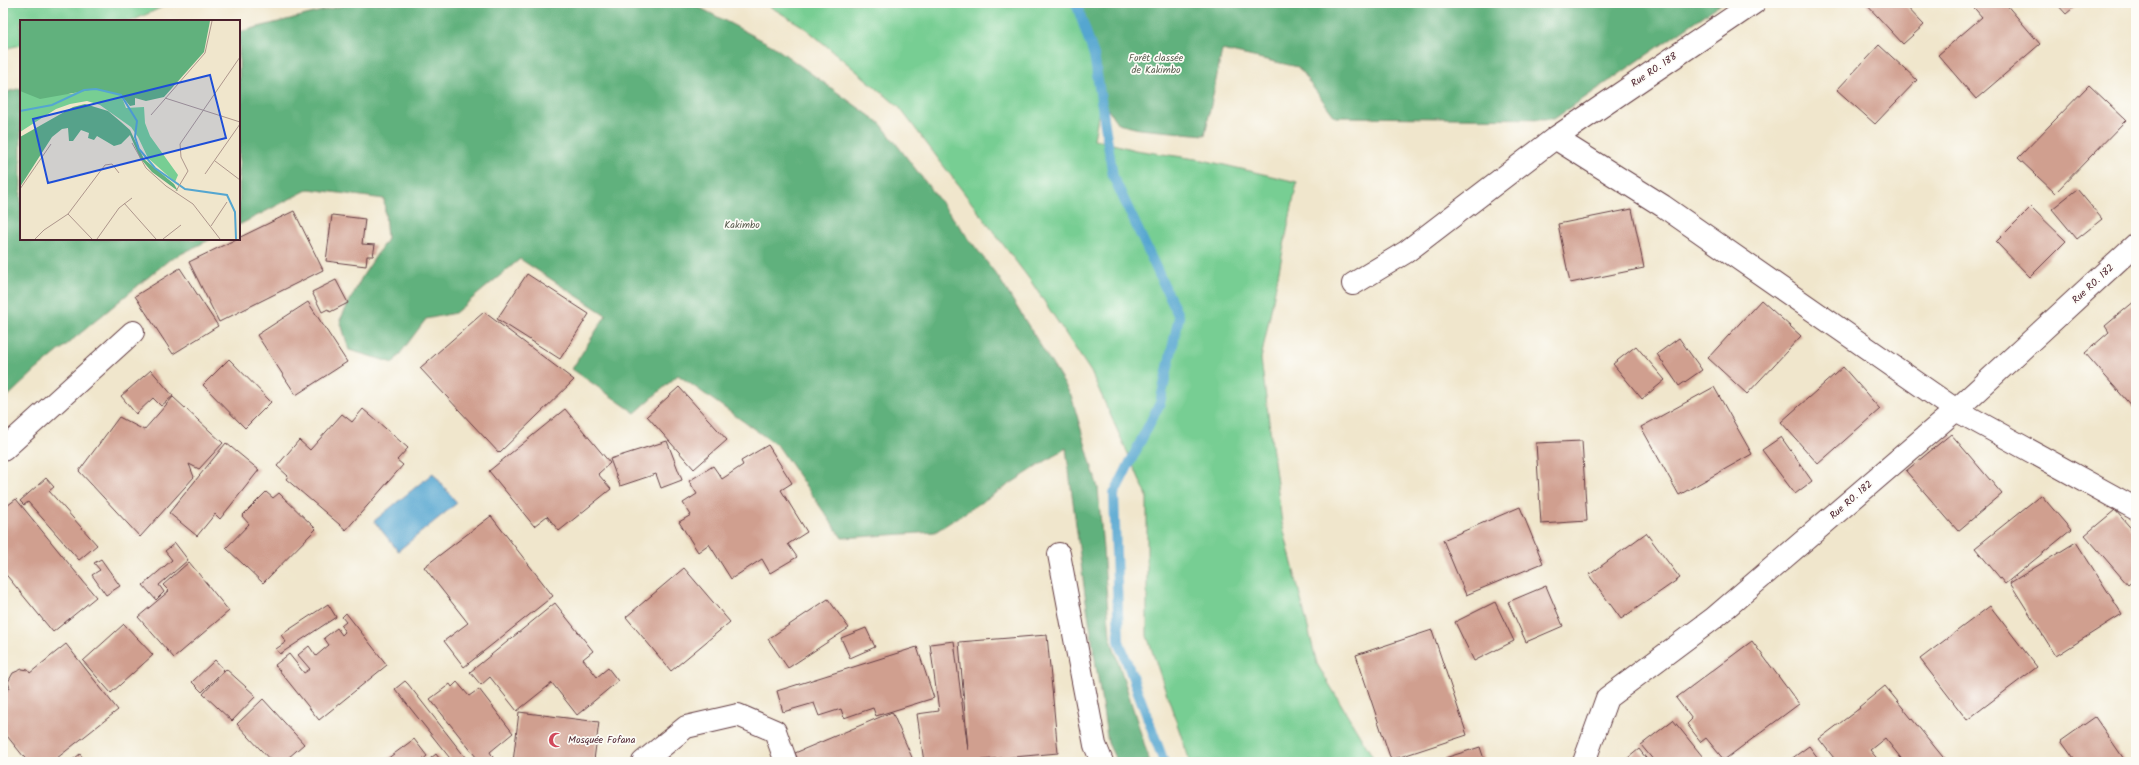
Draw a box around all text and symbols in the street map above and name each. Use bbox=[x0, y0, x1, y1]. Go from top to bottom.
inset map bbox=[20, 20, 240, 240]
street label: Rue RO. 188 bbox=[1628, 48, 1681, 91]
park label: Forêt classée de Kakimbo bbox=[1129, 50, 1184, 78]
park label: Kakimbo bbox=[724, 217, 760, 233]
street label: Rue RO. 182 bbox=[2068, 260, 2118, 308]
street label: Rue RO. 182 bbox=[1826, 477, 1876, 523]
mosque icon: Mosquée Fofana bbox=[547, 731, 565, 749]
place label: Mosquée Fofana bbox=[568, 732, 636, 748]

